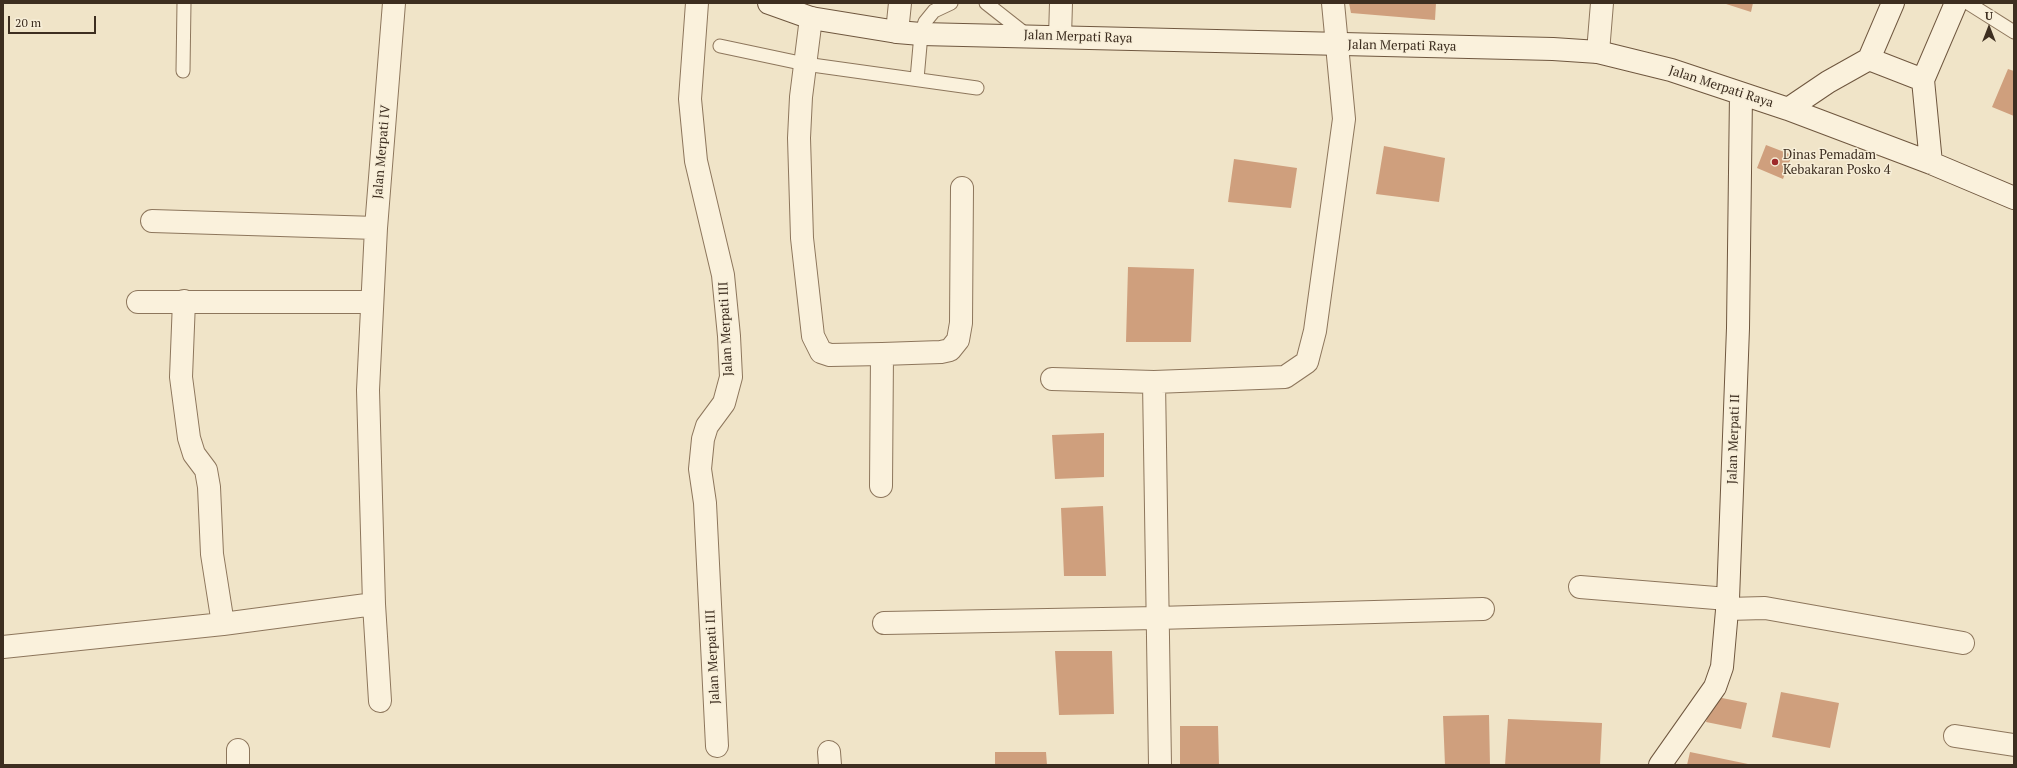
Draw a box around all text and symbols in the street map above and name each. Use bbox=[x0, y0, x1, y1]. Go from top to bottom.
scale bar bbox=[10, 8, 98, 34]
north arrow bbox=[1969, 8, 2009, 48]
text: U bbox=[1985, 9, 1993, 23]
text: 20 m bbox=[15, 15, 41, 30]
street label: Jalan Merpati Raya bbox=[1023, 27, 1133, 47]
street label: Jalan Merpati Raya bbox=[1347, 37, 1457, 55]
street label: Jalan Merpati Raya bbox=[1667, 63, 1775, 111]
street label: Jalan Merpati IV bbox=[370, 104, 394, 200]
place label: Dinas Pemadam Kebakaran Posko 4 bbox=[1783, 147, 1891, 178]
marker: Dinas Pemadam Kebakaran Posko 4 bbox=[1770, 157, 1780, 167]
street label: Jalan Merpati III bbox=[716, 281, 736, 377]
street label: Jalan Merpati II bbox=[1725, 394, 1743, 484]
street label: Jalan Merpati III bbox=[703, 609, 723, 705]

